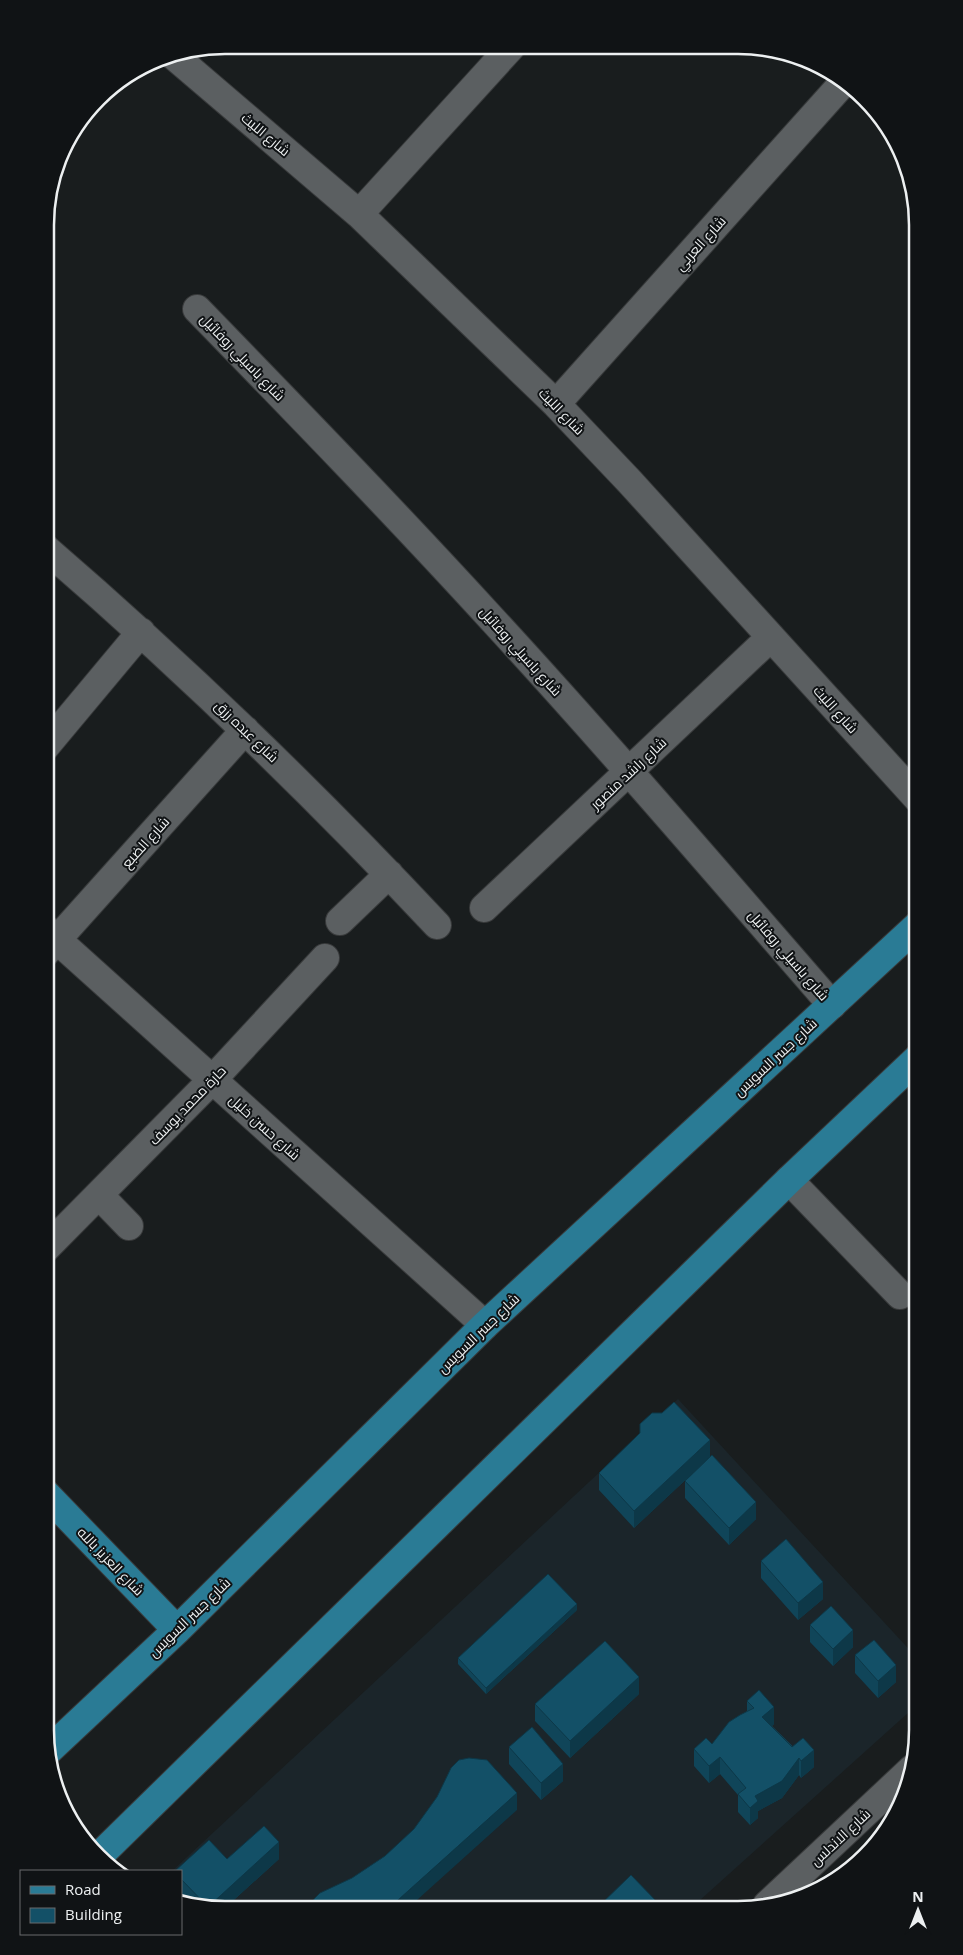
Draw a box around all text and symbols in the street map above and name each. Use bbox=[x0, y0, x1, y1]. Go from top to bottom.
street label: شارع الليث bbox=[238, 108, 294, 160]
street label: شارع العربي bbox=[670, 212, 732, 276]
street label: شارع باسيلي روفائيل bbox=[194, 309, 290, 407]
street label: شارع الليث bbox=[535, 383, 589, 439]
street label: شارع باسيلي روفائيل bbox=[473, 602, 566, 702]
street label: شارع الليث bbox=[809, 681, 863, 737]
street label: شارع عبده رزق bbox=[211, 696, 283, 766]
street label: شارع راشد منصور bbox=[585, 733, 670, 814]
street label: شارع الضبع bbox=[117, 812, 173, 872]
street label: شارع باسيلي روفائيل bbox=[742, 906, 834, 1006]
street label: شارع جسر السويس bbox=[729, 1014, 821, 1100]
street label: حارة محمد يوسف bbox=[144, 1061, 230, 1149]
street label: شارع حسن خليل bbox=[225, 1090, 305, 1164]
street label: شارع جسر السويس bbox=[433, 1289, 523, 1377]
street label: شارع العزيز بالله bbox=[74, 1523, 148, 1599]
street label: شارع جسر السويس bbox=[144, 1573, 234, 1661]
street label: شارع الاندلس bbox=[806, 1804, 874, 1870]
legend bbox=[20, 1870, 182, 1935]
text: Road bbox=[65, 1879, 101, 1899]
north arrow bbox=[893, 1885, 943, 1935]
text: N bbox=[912, 1887, 924, 1906]
text: Building bbox=[65, 1904, 122, 1924]

